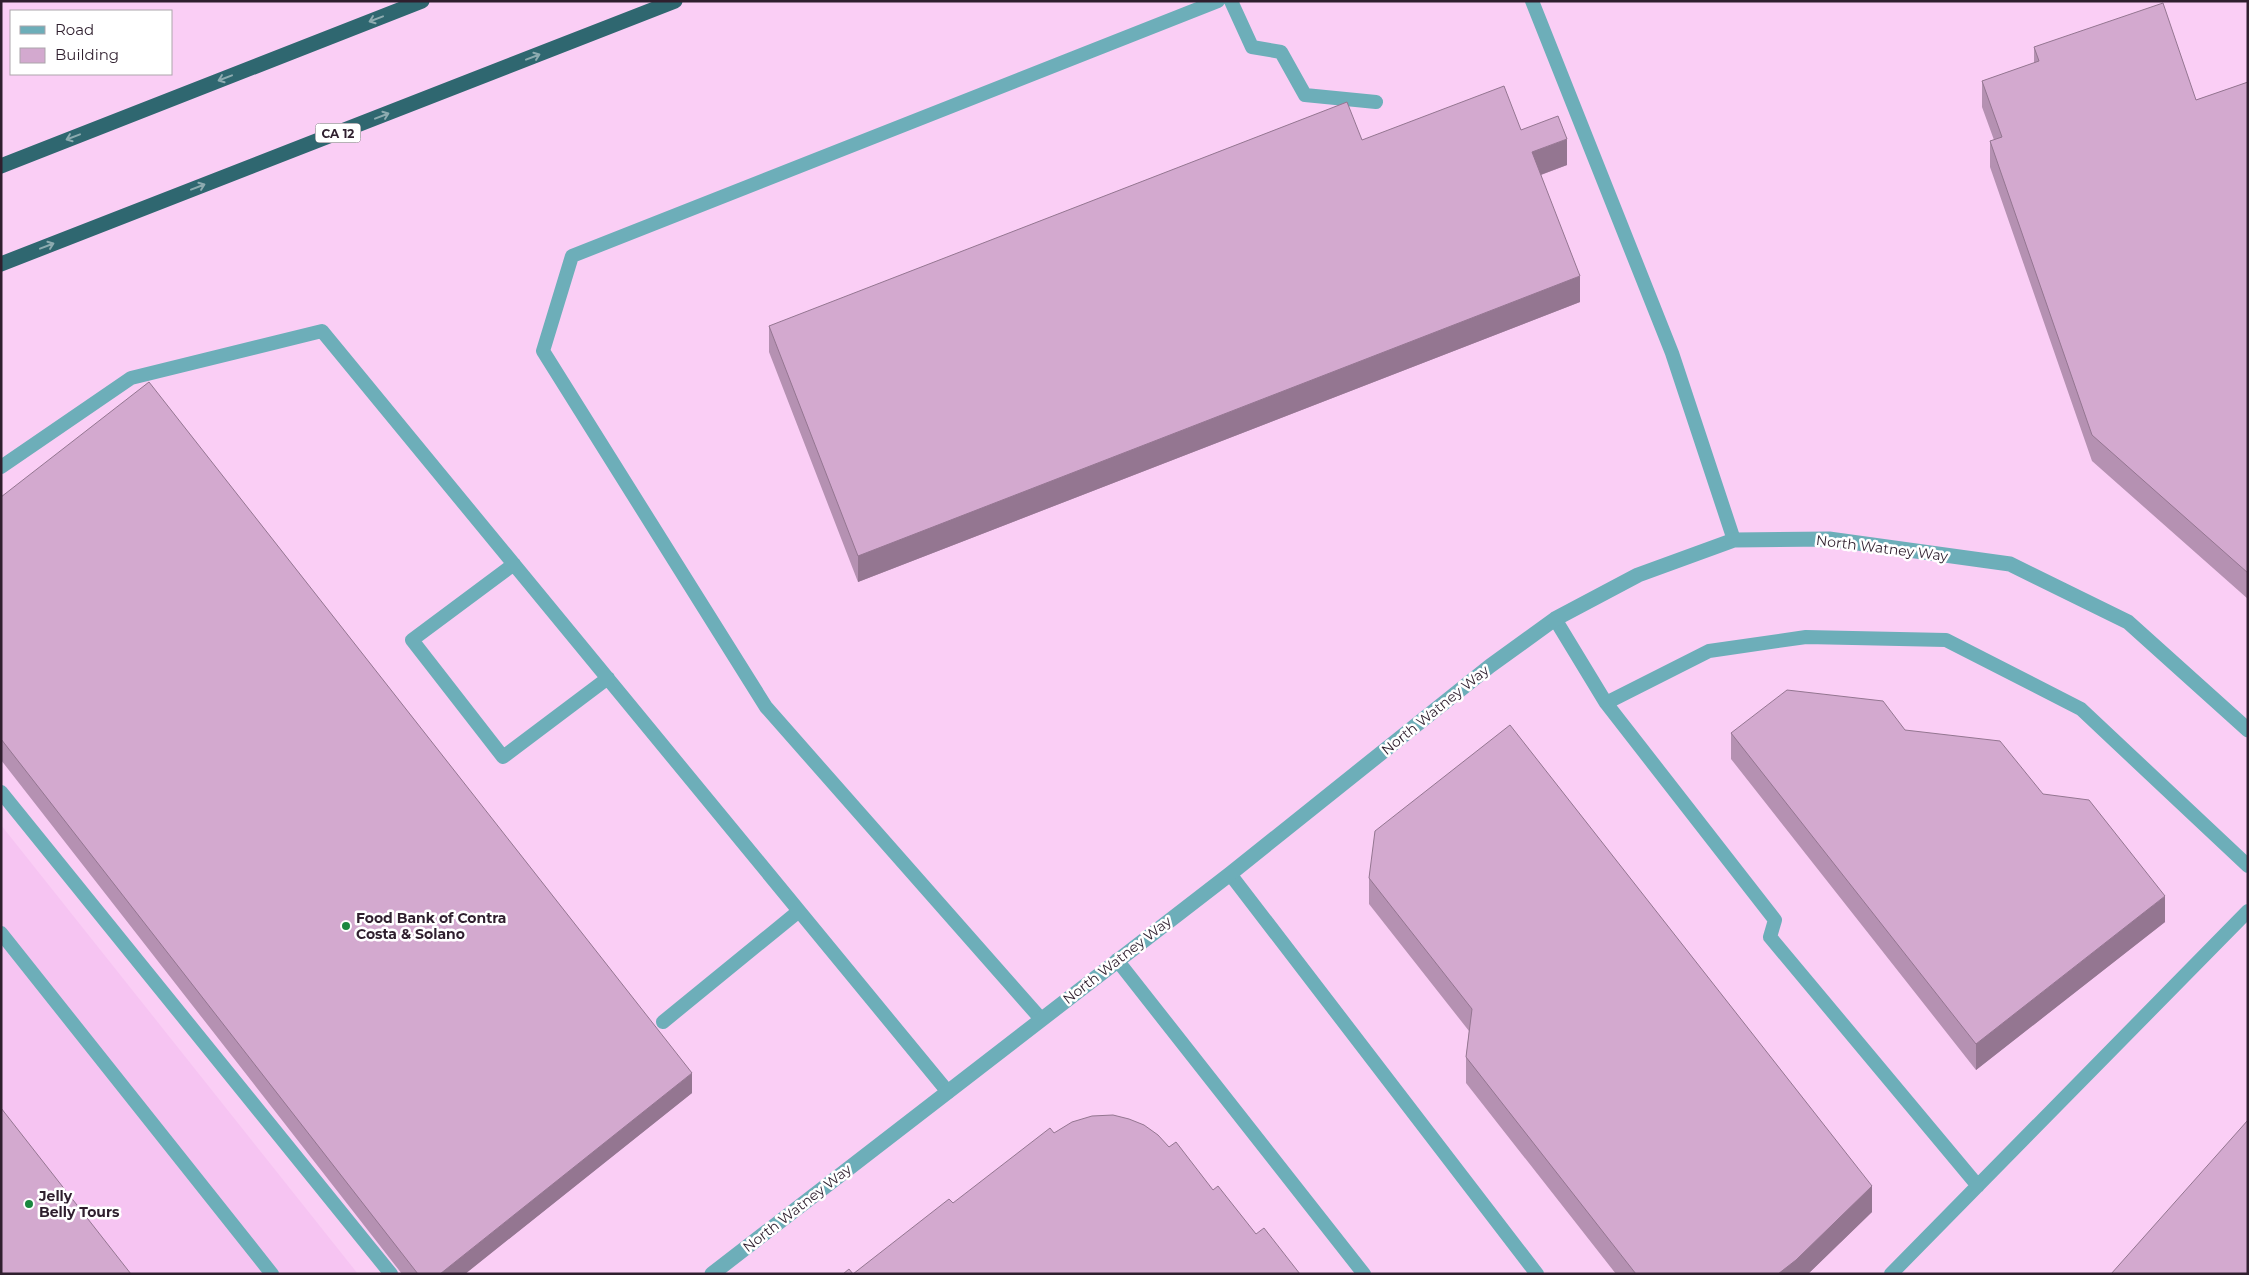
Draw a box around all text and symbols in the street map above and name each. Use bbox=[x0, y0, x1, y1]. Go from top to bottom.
legend bbox=[10, 10, 172, 75]
one-way arrow bbox=[369, 15, 384, 24]
text: Road bbox=[55, 20, 94, 39]
text: Building bbox=[55, 45, 119, 64]
one-way arrow bbox=[526, 51, 541, 60]
one-way arrow bbox=[218, 74, 233, 83]
one-way arrow bbox=[374, 110, 389, 120]
road number: CA 12 bbox=[316, 124, 360, 142]
one-way arrow bbox=[66, 133, 82, 142]
one-way arrow bbox=[190, 182, 205, 192]
one-way arrow bbox=[39, 241, 54, 251]
street label: North Watney Way bbox=[1815, 531, 1949, 565]
street label: North Watney Way bbox=[1378, 661, 1493, 759]
place label: Food Bank of Contra Costa & Solano bbox=[356, 909, 506, 943]
street label: North Watney Way bbox=[1059, 912, 1175, 1008]
marker: Food Bank of Contra Costa & Solano bbox=[340, 920, 352, 932]
street label: North Watney Way bbox=[739, 1160, 855, 1256]
place label: Jelly Belly Tours bbox=[38, 1187, 120, 1221]
marker: Jelly Belly Tours bbox=[23, 1198, 35, 1210]

